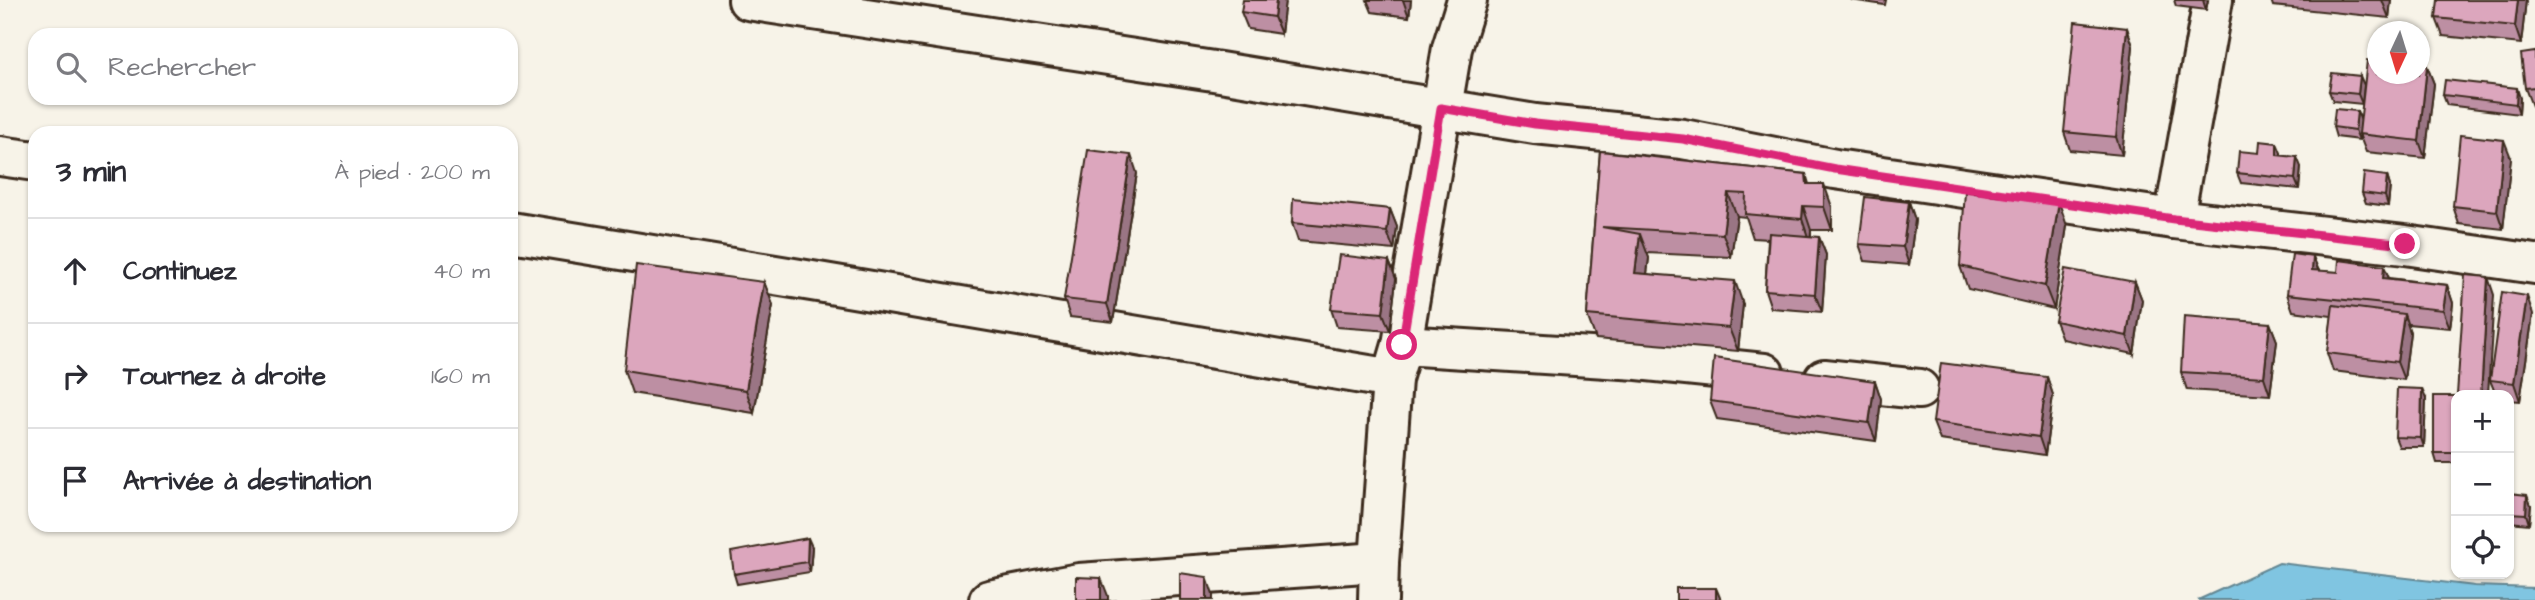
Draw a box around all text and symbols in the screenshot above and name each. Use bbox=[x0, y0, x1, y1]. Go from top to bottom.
north arrow bbox=[2367, 21, 2430, 84]
search box bbox=[28, 28, 518, 105]
icon: search bbox=[52, 48, 90, 86]
text: Rechercher bbox=[108, 49, 256, 85]
text: 3 min bbox=[56, 151, 126, 193]
text: À pied · 200 m bbox=[335, 156, 490, 188]
route end bbox=[2389, 228, 2420, 259]
icon: ahead bbox=[56, 252, 94, 290]
text: Continuez bbox=[123, 253, 237, 289]
text: 40 m bbox=[433, 255, 490, 287]
route start bbox=[1386, 329, 1417, 360]
icon: right bbox=[56, 357, 94, 395]
text: Tournez à droite bbox=[123, 358, 326, 394]
text: 160 m bbox=[431, 360, 490, 392]
map controls bbox=[2451, 390, 2514, 579]
button: + bbox=[2451, 390, 2514, 453]
button: − bbox=[2451, 453, 2514, 516]
icon: arrive bbox=[56, 462, 94, 500]
text: Arrivée à destination bbox=[123, 463, 371, 499]
button: locate bbox=[2451, 516, 2514, 579]

